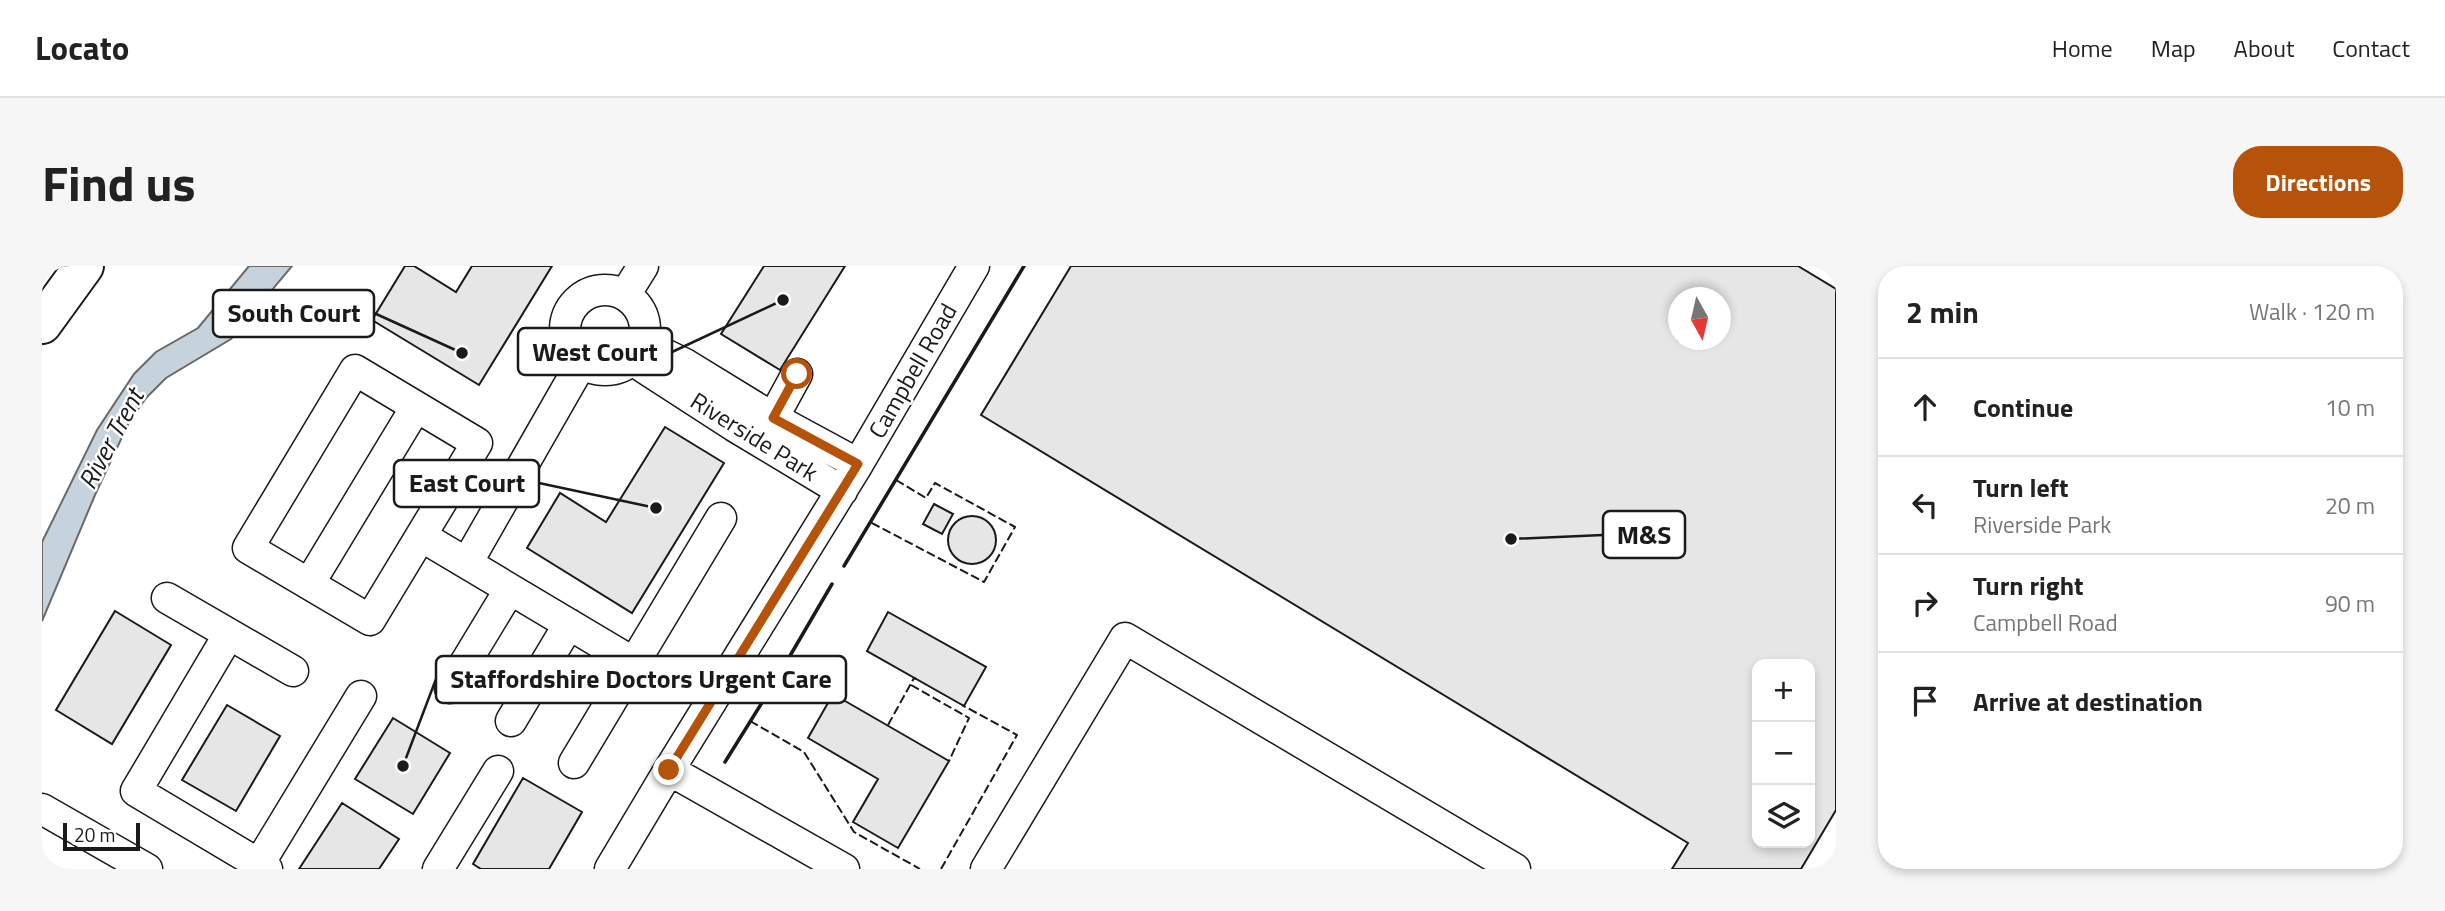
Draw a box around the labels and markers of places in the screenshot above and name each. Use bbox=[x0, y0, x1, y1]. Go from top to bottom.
callout: South Court bbox=[213, 290, 374, 337]
callout: West Court bbox=[518, 328, 672, 375]
callout: East Court bbox=[394, 460, 539, 507]
callout: M&S bbox=[1603, 511, 1685, 558]
callout: Staffordshire Doctors Urgent Care bbox=[436, 656, 846, 703]

